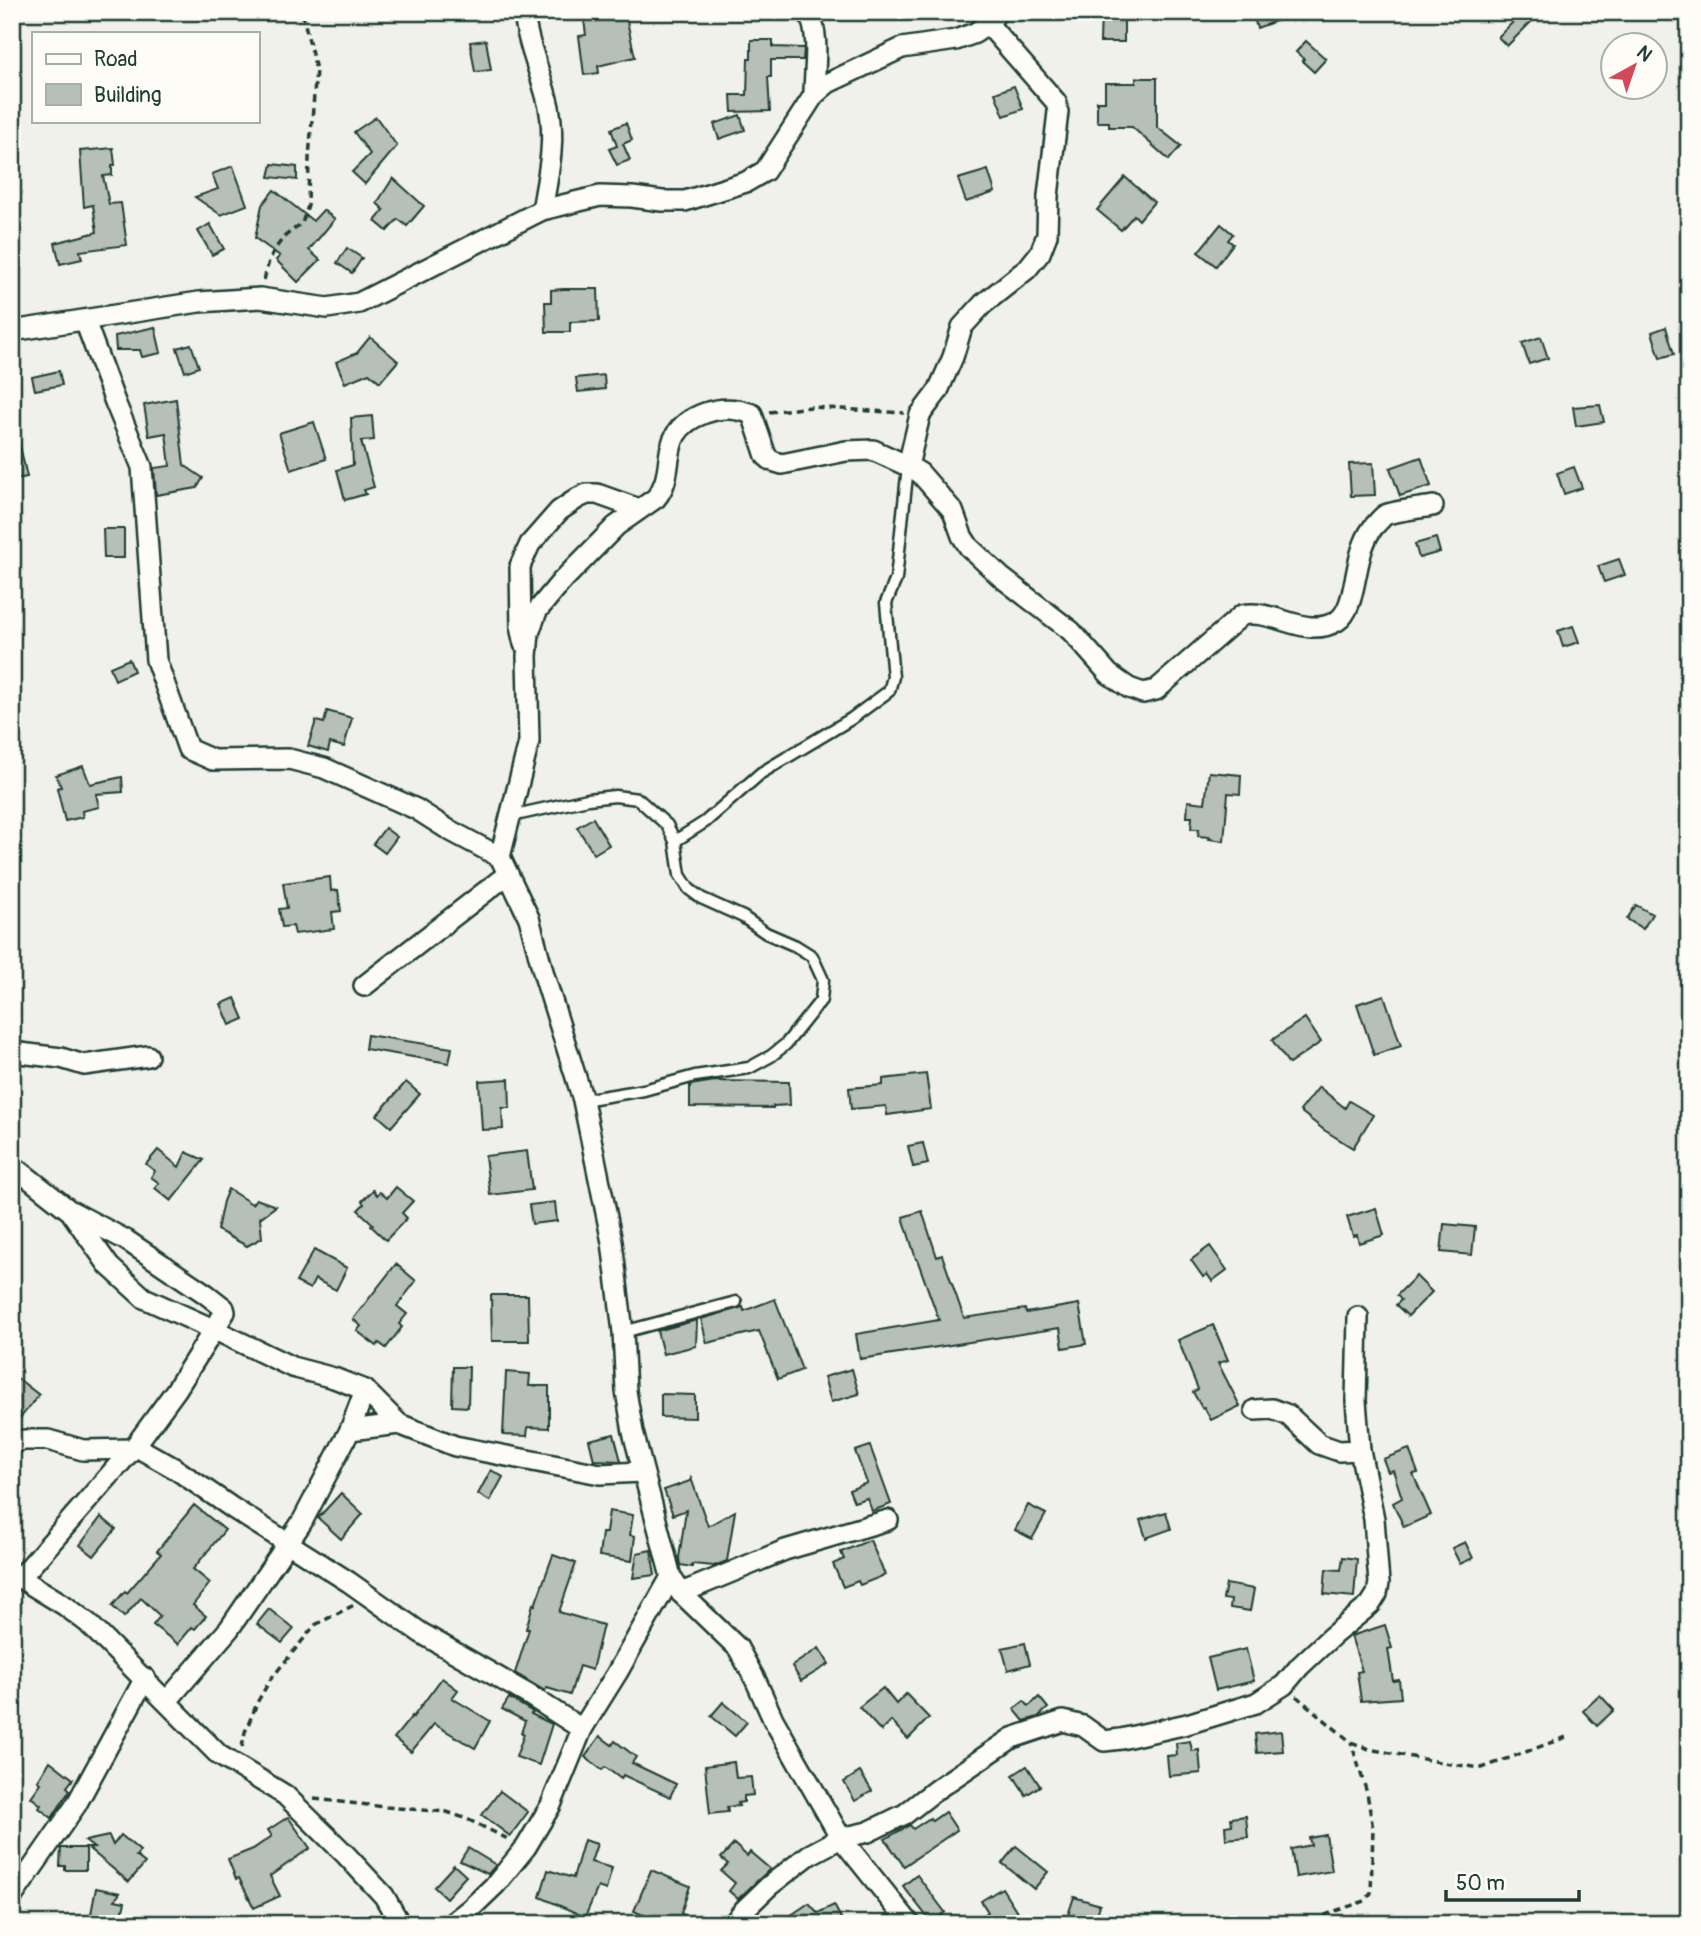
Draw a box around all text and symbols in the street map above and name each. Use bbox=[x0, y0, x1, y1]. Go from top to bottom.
legend bbox=[32, 32, 259, 122]
north arrow bbox=[1600, 32, 1670, 102]
text: N bbox=[1632, 40, 1657, 67]
text: Road bbox=[94, 46, 138, 73]
text: Building bbox=[94, 82, 161, 109]
scale bar bbox=[1446, 1859, 1578, 1903]
text: 50 m bbox=[1456, 1870, 1505, 1897]

